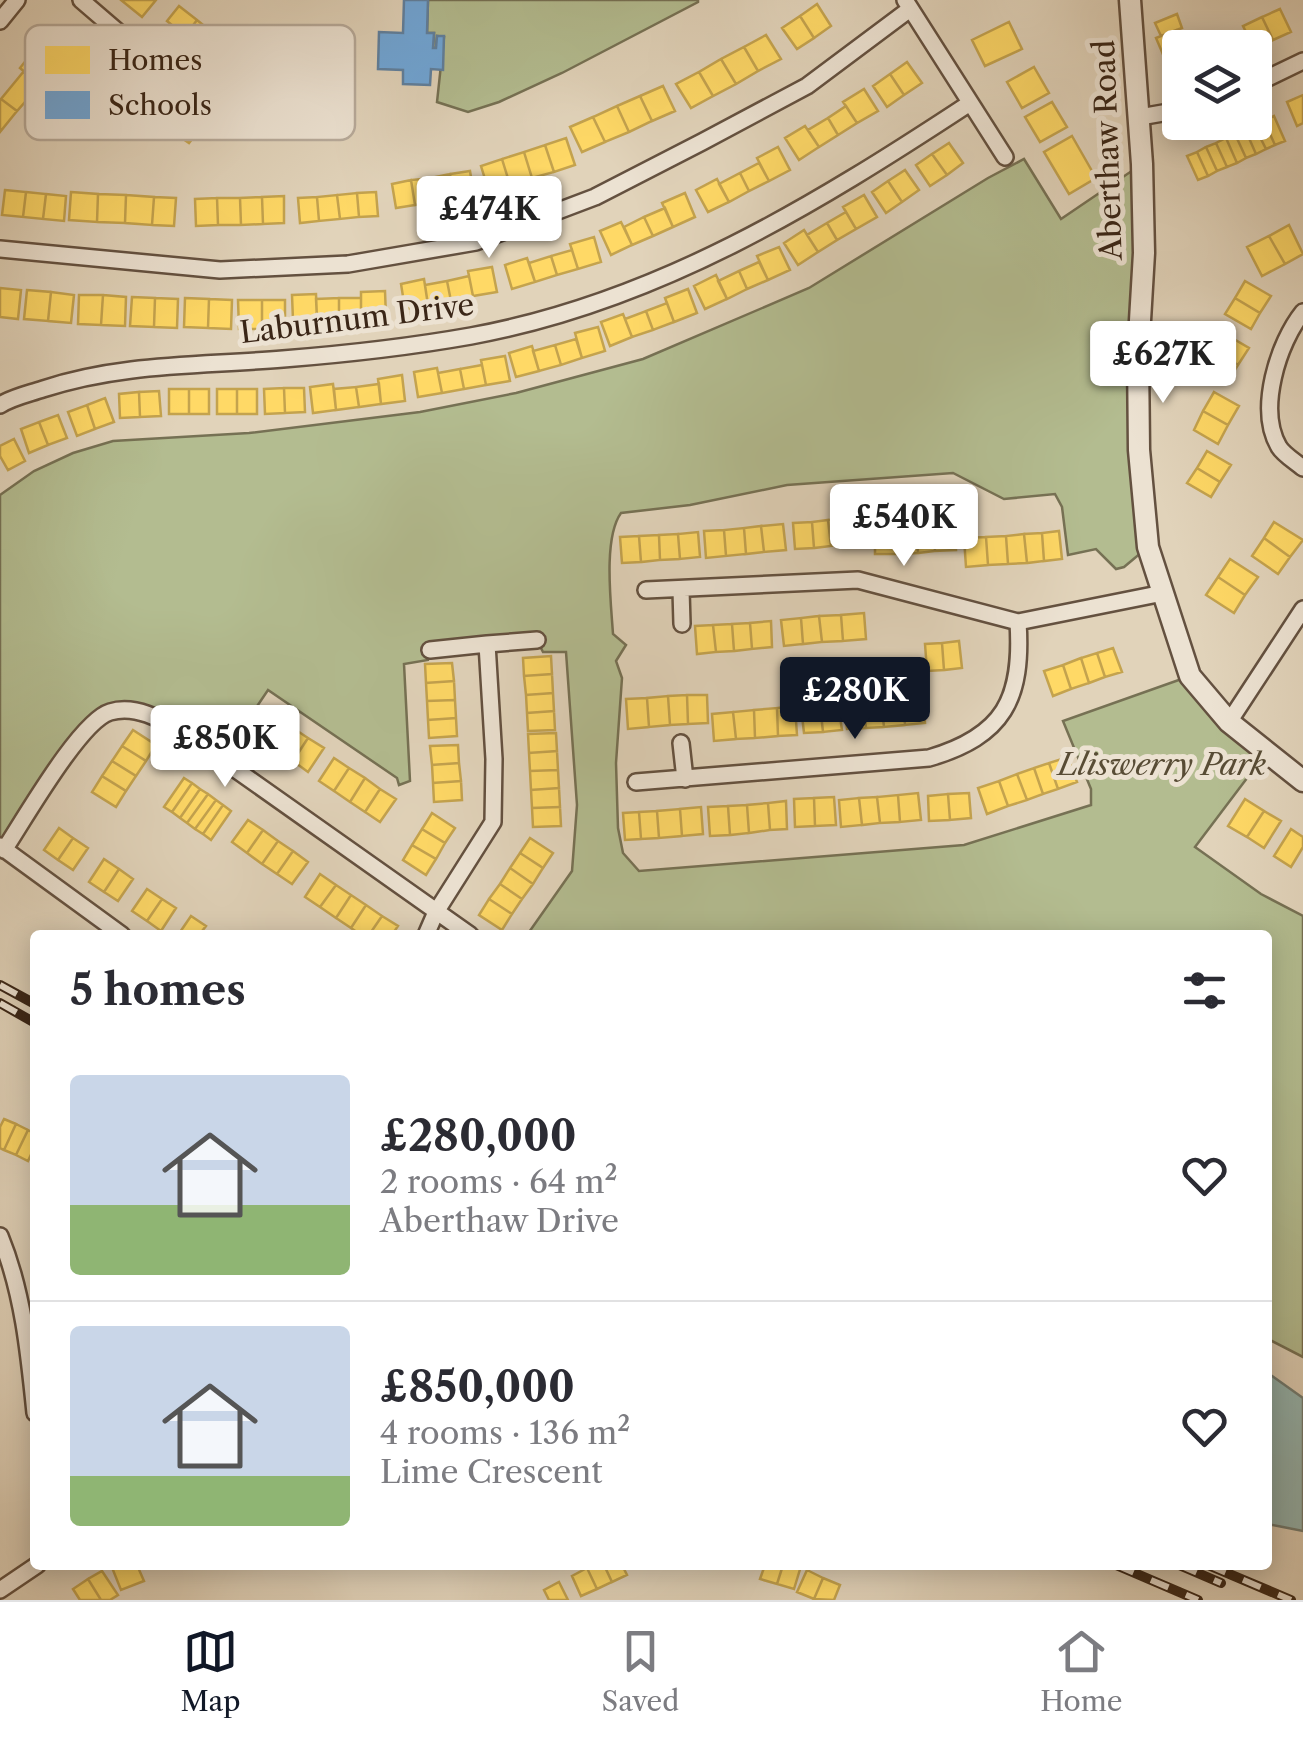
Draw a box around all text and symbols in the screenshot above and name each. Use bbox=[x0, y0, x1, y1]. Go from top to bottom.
legend bbox=[25, 25, 355, 140]
map controls bbox=[1162, 30, 1272, 140]
button: layers bbox=[1162, 30, 1272, 140]
street label: Aberthaw Road bbox=[1085, 39, 1130, 262]
text: Homes bbox=[108, 43, 202, 77]
text: Schools bbox=[108, 88, 212, 122]
pin: £474K bbox=[419, 176, 559, 261]
text: £474K bbox=[439, 189, 539, 228]
street label: Laburnum Drive bbox=[238, 286, 476, 351]
pin: £627K bbox=[1093, 321, 1233, 406]
text: £627K bbox=[1112, 334, 1214, 373]
pin: £540K bbox=[834, 484, 974, 569]
text: £540K bbox=[852, 497, 956, 536]
pin: £280K bbox=[785, 657, 925, 742]
text: £280K bbox=[802, 670, 908, 709]
pin: £850K bbox=[155, 705, 295, 790]
text: £850K bbox=[173, 718, 277, 757]
park label: Lliswerry Park bbox=[1056, 746, 1266, 783]
icon: filters bbox=[1177, 963, 1232, 1018]
text: 5 homes bbox=[70, 964, 246, 1016]
text: £280,000 bbox=[380, 1110, 576, 1162]
icon: home bbox=[150, 1115, 270, 1235]
icon: heart bbox=[1177, 1148, 1232, 1203]
text: 2 rooms · 64 m² bbox=[380, 1162, 618, 1201]
text: Aberthaw Drive bbox=[380, 1201, 619, 1240]
text: £850,000 bbox=[380, 1361, 575, 1413]
icon: home bbox=[150, 1366, 270, 1486]
icon: heart bbox=[1177, 1399, 1232, 1454]
text: 4 rooms · 136 m² bbox=[380, 1413, 630, 1452]
text: Lime Crescent bbox=[380, 1452, 603, 1491]
tab: Map bbox=[180, 1624, 241, 1718]
tab: Saved bbox=[602, 1624, 679, 1718]
tab: Home bbox=[1040, 1624, 1123, 1718]

